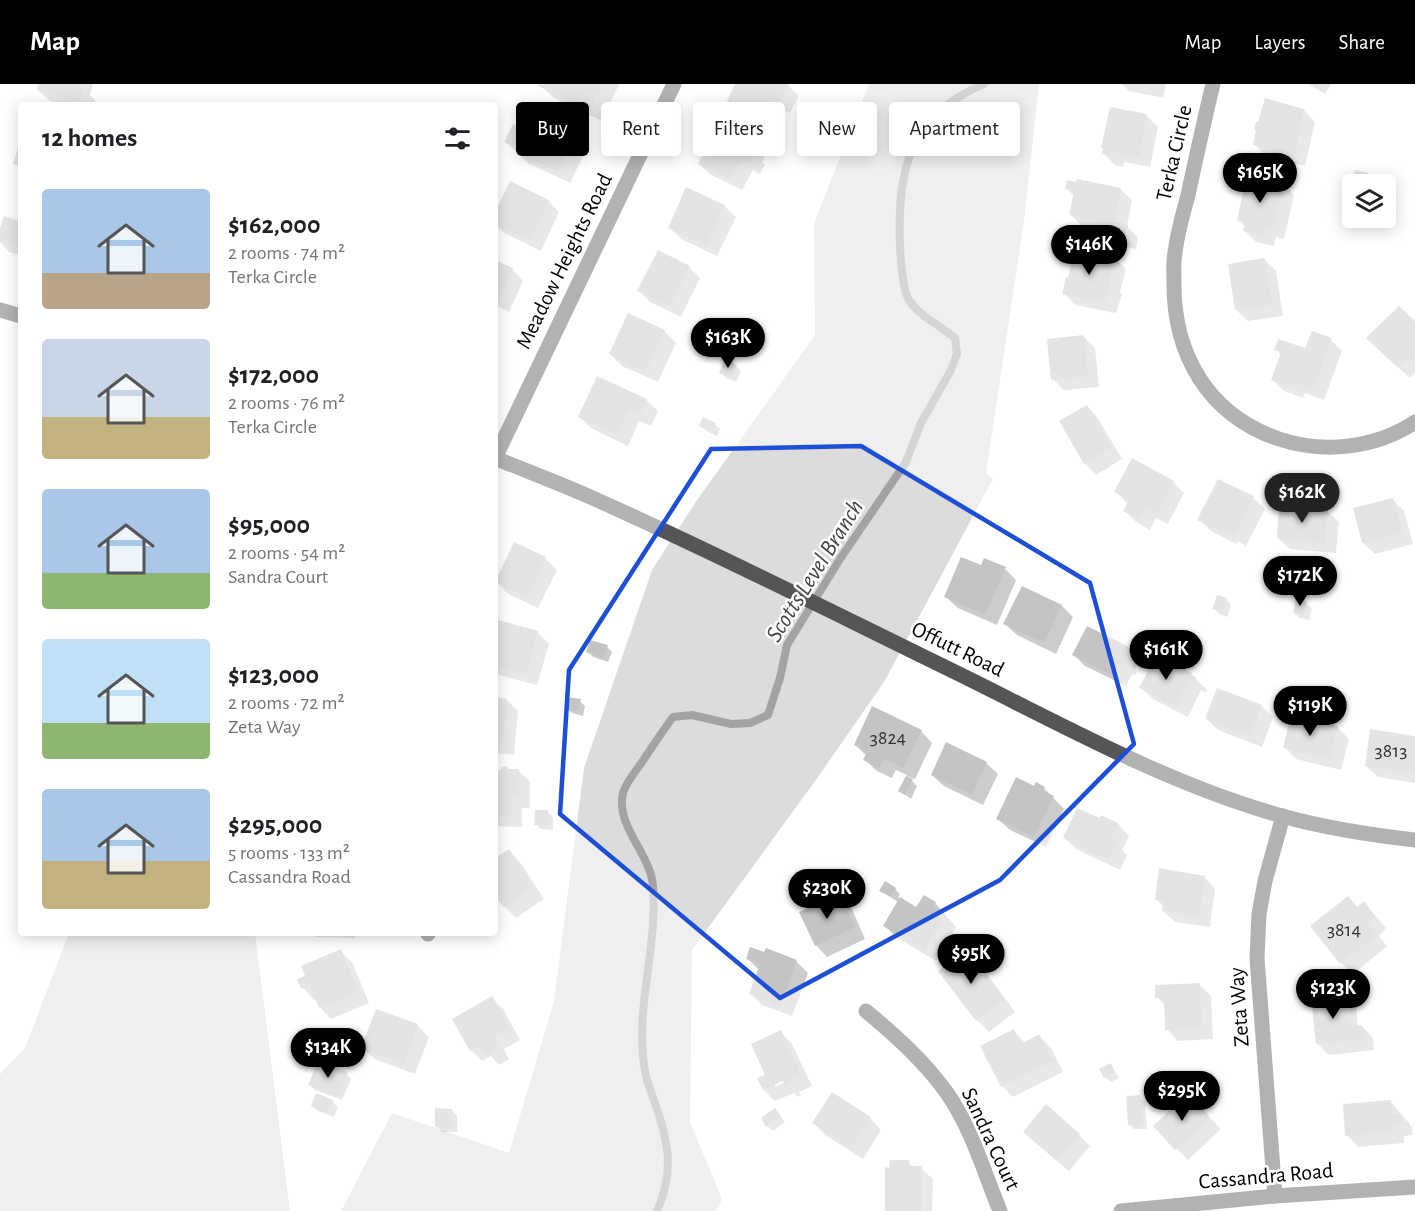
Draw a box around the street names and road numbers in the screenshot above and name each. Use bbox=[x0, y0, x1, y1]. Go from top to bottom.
street label: Terka Circle bbox=[1152, 103, 1196, 203]
street label: Meadow Heights Road bbox=[512, 170, 616, 352]
street label: Offutt Road bbox=[908, 617, 1008, 681]
street label: Zeta Way bbox=[1225, 966, 1253, 1048]
street label: Sandra Court bbox=[958, 1084, 1024, 1194]
street label: Cassandra Road bbox=[1198, 1159, 1334, 1193]

